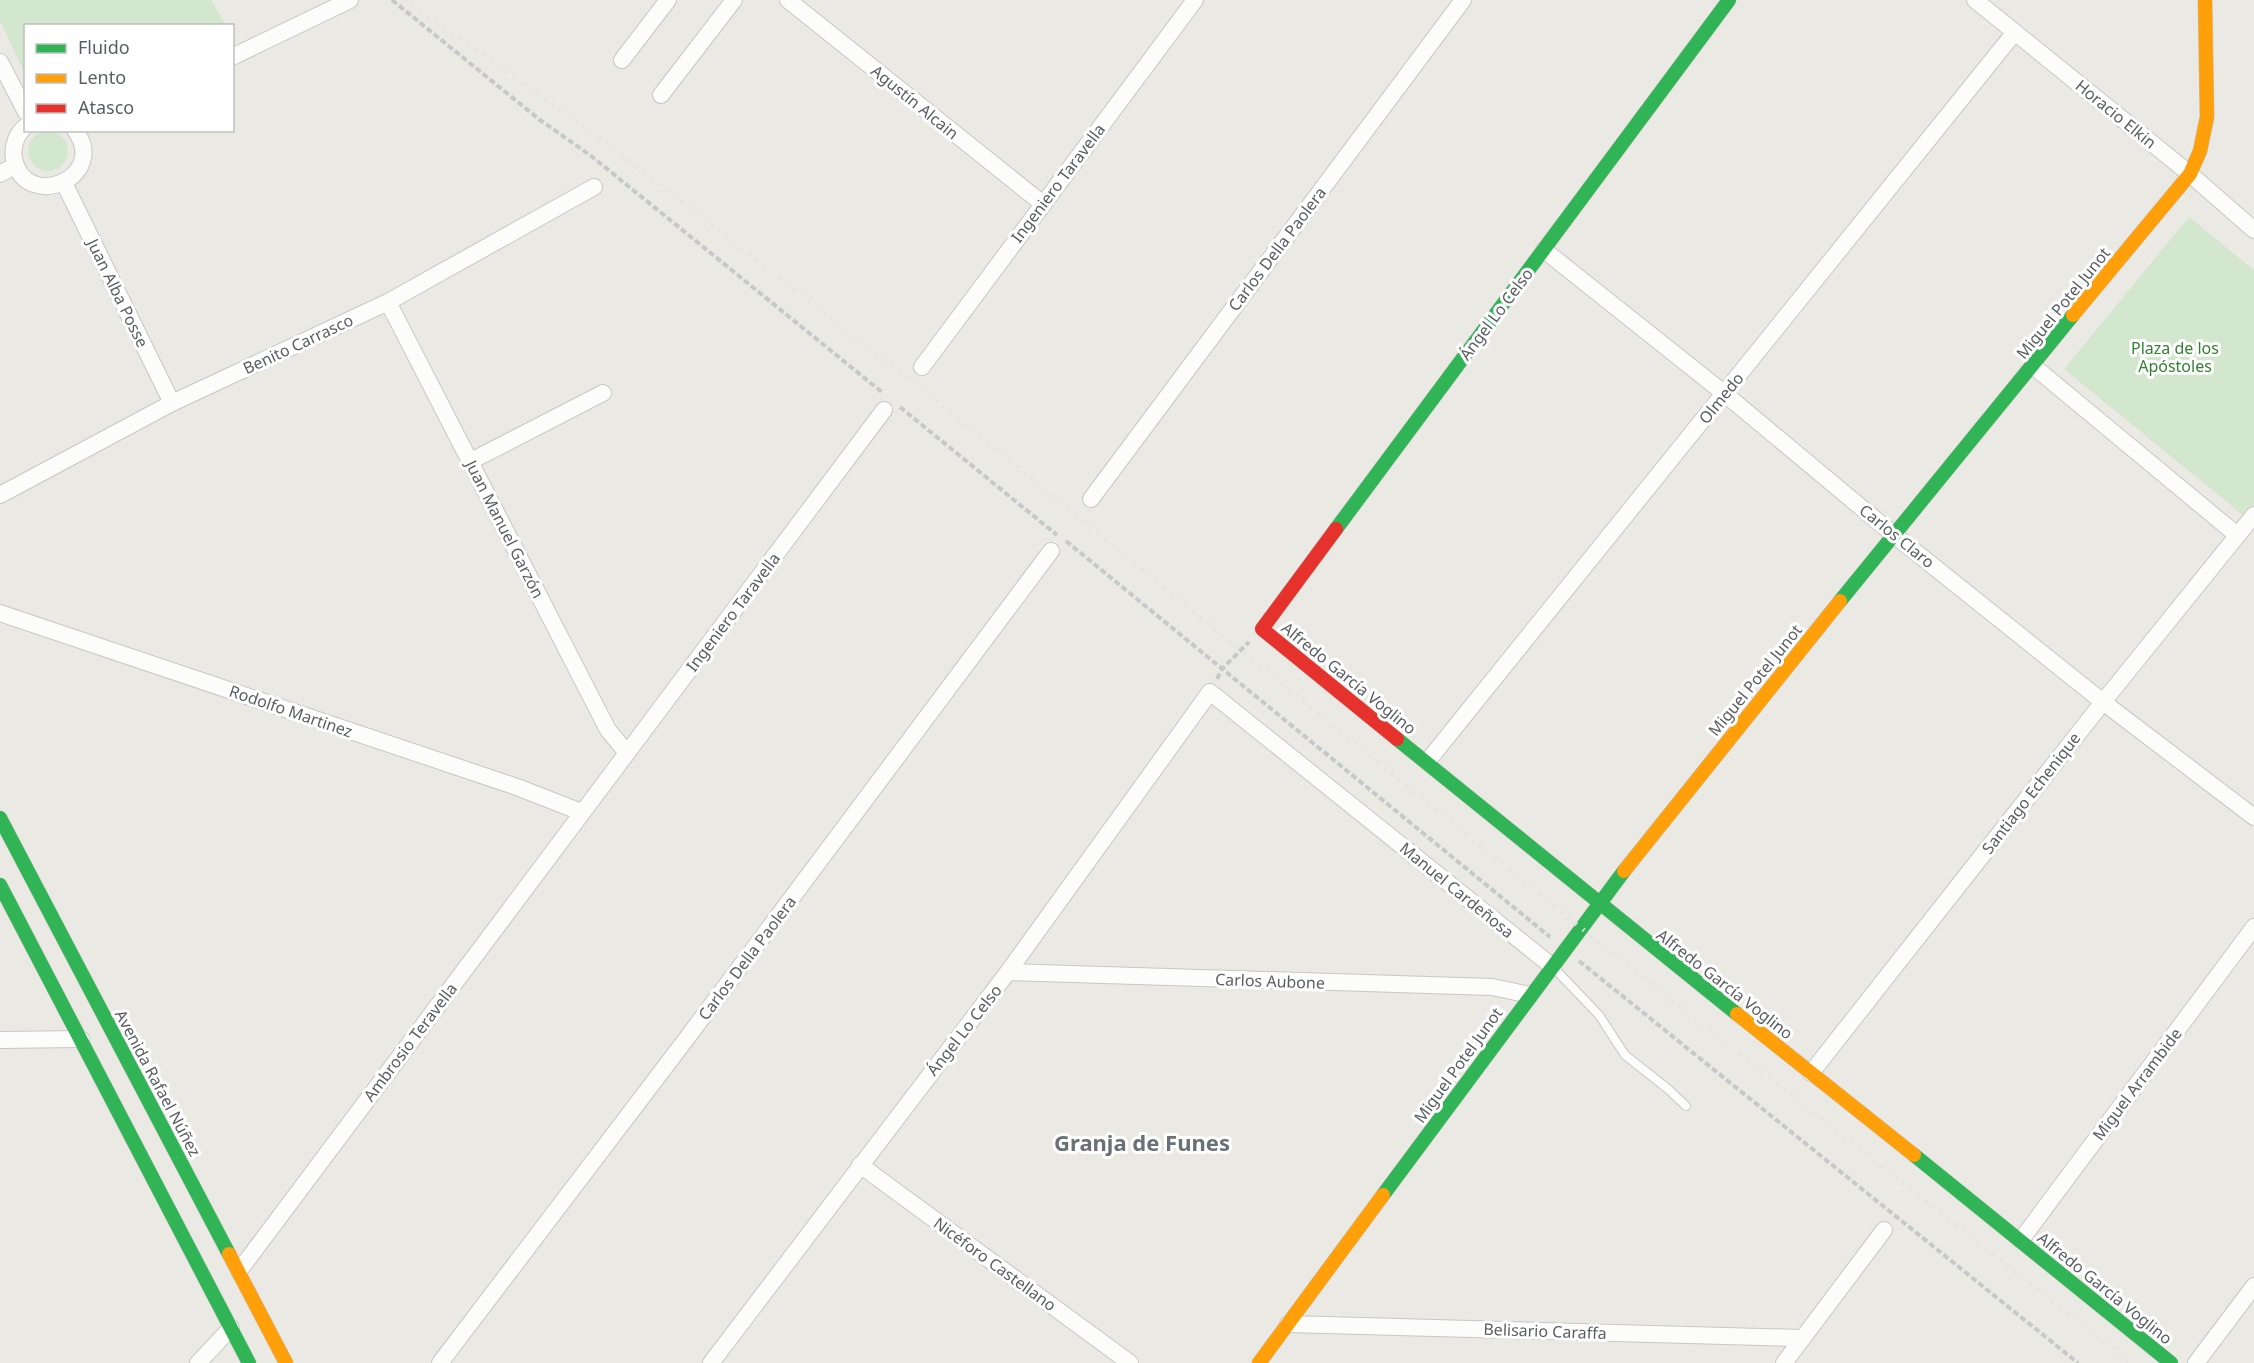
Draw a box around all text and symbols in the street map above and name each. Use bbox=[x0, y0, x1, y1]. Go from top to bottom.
legend bbox=[24, 24, 234, 132]
text: Fluido bbox=[78, 35, 130, 59]
street label: Agustín Alcain bbox=[867, 60, 963, 144]
text: Lento bbox=[78, 65, 126, 89]
street label: Horacio Elkin bbox=[2071, 75, 2161, 153]
text: Atasco bbox=[78, 95, 134, 119]
street label: Ingeniero Taravella bbox=[1006, 119, 1110, 247]
street label: Carlos Della Paolera bbox=[1223, 182, 1331, 316]
street label: Juan Alba Posse bbox=[81, 233, 154, 351]
street label: Miguel Potel Junot bbox=[2011, 242, 2115, 363]
street label: Ángel Lo Celso bbox=[1454, 263, 1538, 365]
street label: Benito Carrasco bbox=[239, 309, 357, 379]
park label: Plaza de los Apóstoles bbox=[2131, 337, 2219, 377]
street label: Olmedo bbox=[1694, 368, 1748, 428]
street label: Juan Manuel Garzón bbox=[460, 454, 549, 602]
street label: Carlos Claro bbox=[1855, 499, 1939, 573]
street label: Ingeniero Taravella bbox=[681, 548, 785, 676]
street label: Alfredo García Voglino bbox=[1277, 617, 1421, 739]
street label: Miguel Potel Junot bbox=[1703, 619, 1807, 740]
street label: Rodolfo Martinez bbox=[226, 680, 356, 742]
street label: Santiago Echenique bbox=[1977, 728, 2085, 858]
street label: Manuel Cardeñosa bbox=[1395, 837, 1519, 943]
street label: Carlos Della Paolera bbox=[693, 891, 801, 1025]
street label: Alfredo García Voglino bbox=[1652, 924, 1798, 1044]
street label: Carlos Aubone bbox=[1215, 968, 1325, 994]
street label: Ambrosio Teravella bbox=[358, 978, 462, 1106]
street label: Ángel Lo Celso bbox=[921, 980, 1007, 1080]
street label: Miguel Potel Junot bbox=[1409, 1003, 1508, 1127]
street label: Avenida Rafael Núñez bbox=[110, 1006, 206, 1160]
street label: Miguel Arrambide bbox=[2087, 1023, 2187, 1145]
district label: Granja de Funes bbox=[1054, 1127, 1230, 1157]
street label: Nicéforo Castellano bbox=[929, 1212, 1061, 1316]
street label: Alfredo García Voglino bbox=[2033, 1227, 2177, 1349]
street label: Belisario Caraffa bbox=[1483, 1318, 1607, 1344]

